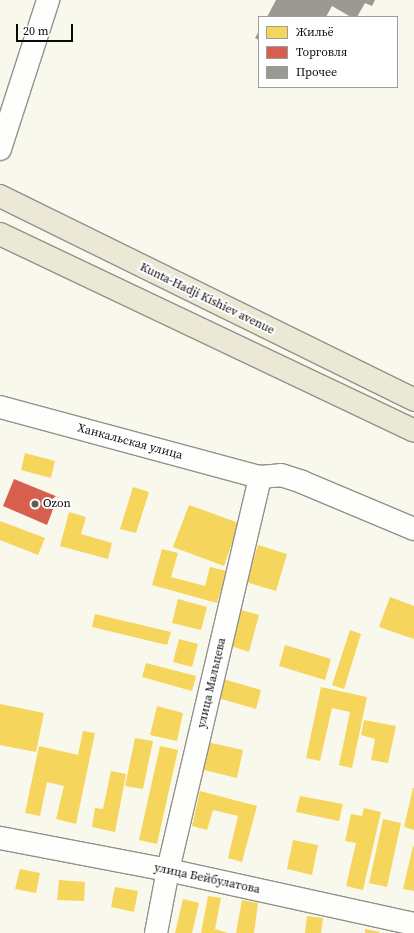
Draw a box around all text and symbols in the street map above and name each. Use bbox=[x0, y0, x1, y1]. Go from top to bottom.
scale bar bbox=[18, 16, 75, 42]
legend bbox=[258, 16, 398, 88]
text: 20 m bbox=[23, 23, 49, 39]
text: Жильё bbox=[296, 24, 334, 40]
text: Торговля bbox=[296, 44, 347, 60]
text: Прочее bbox=[296, 64, 337, 80]
street label: Kunta-Hadji Kishiev avenue bbox=[137, 260, 277, 338]
street label: Ханкальская улица bbox=[76, 421, 184, 463]
place label: Ozon bbox=[43, 497, 71, 511]
marker: Ozon bbox=[30, 499, 40, 509]
street label: улица Мальцева bbox=[195, 636, 229, 730]
street label: улица Бейбулатова bbox=[153, 861, 261, 897]

